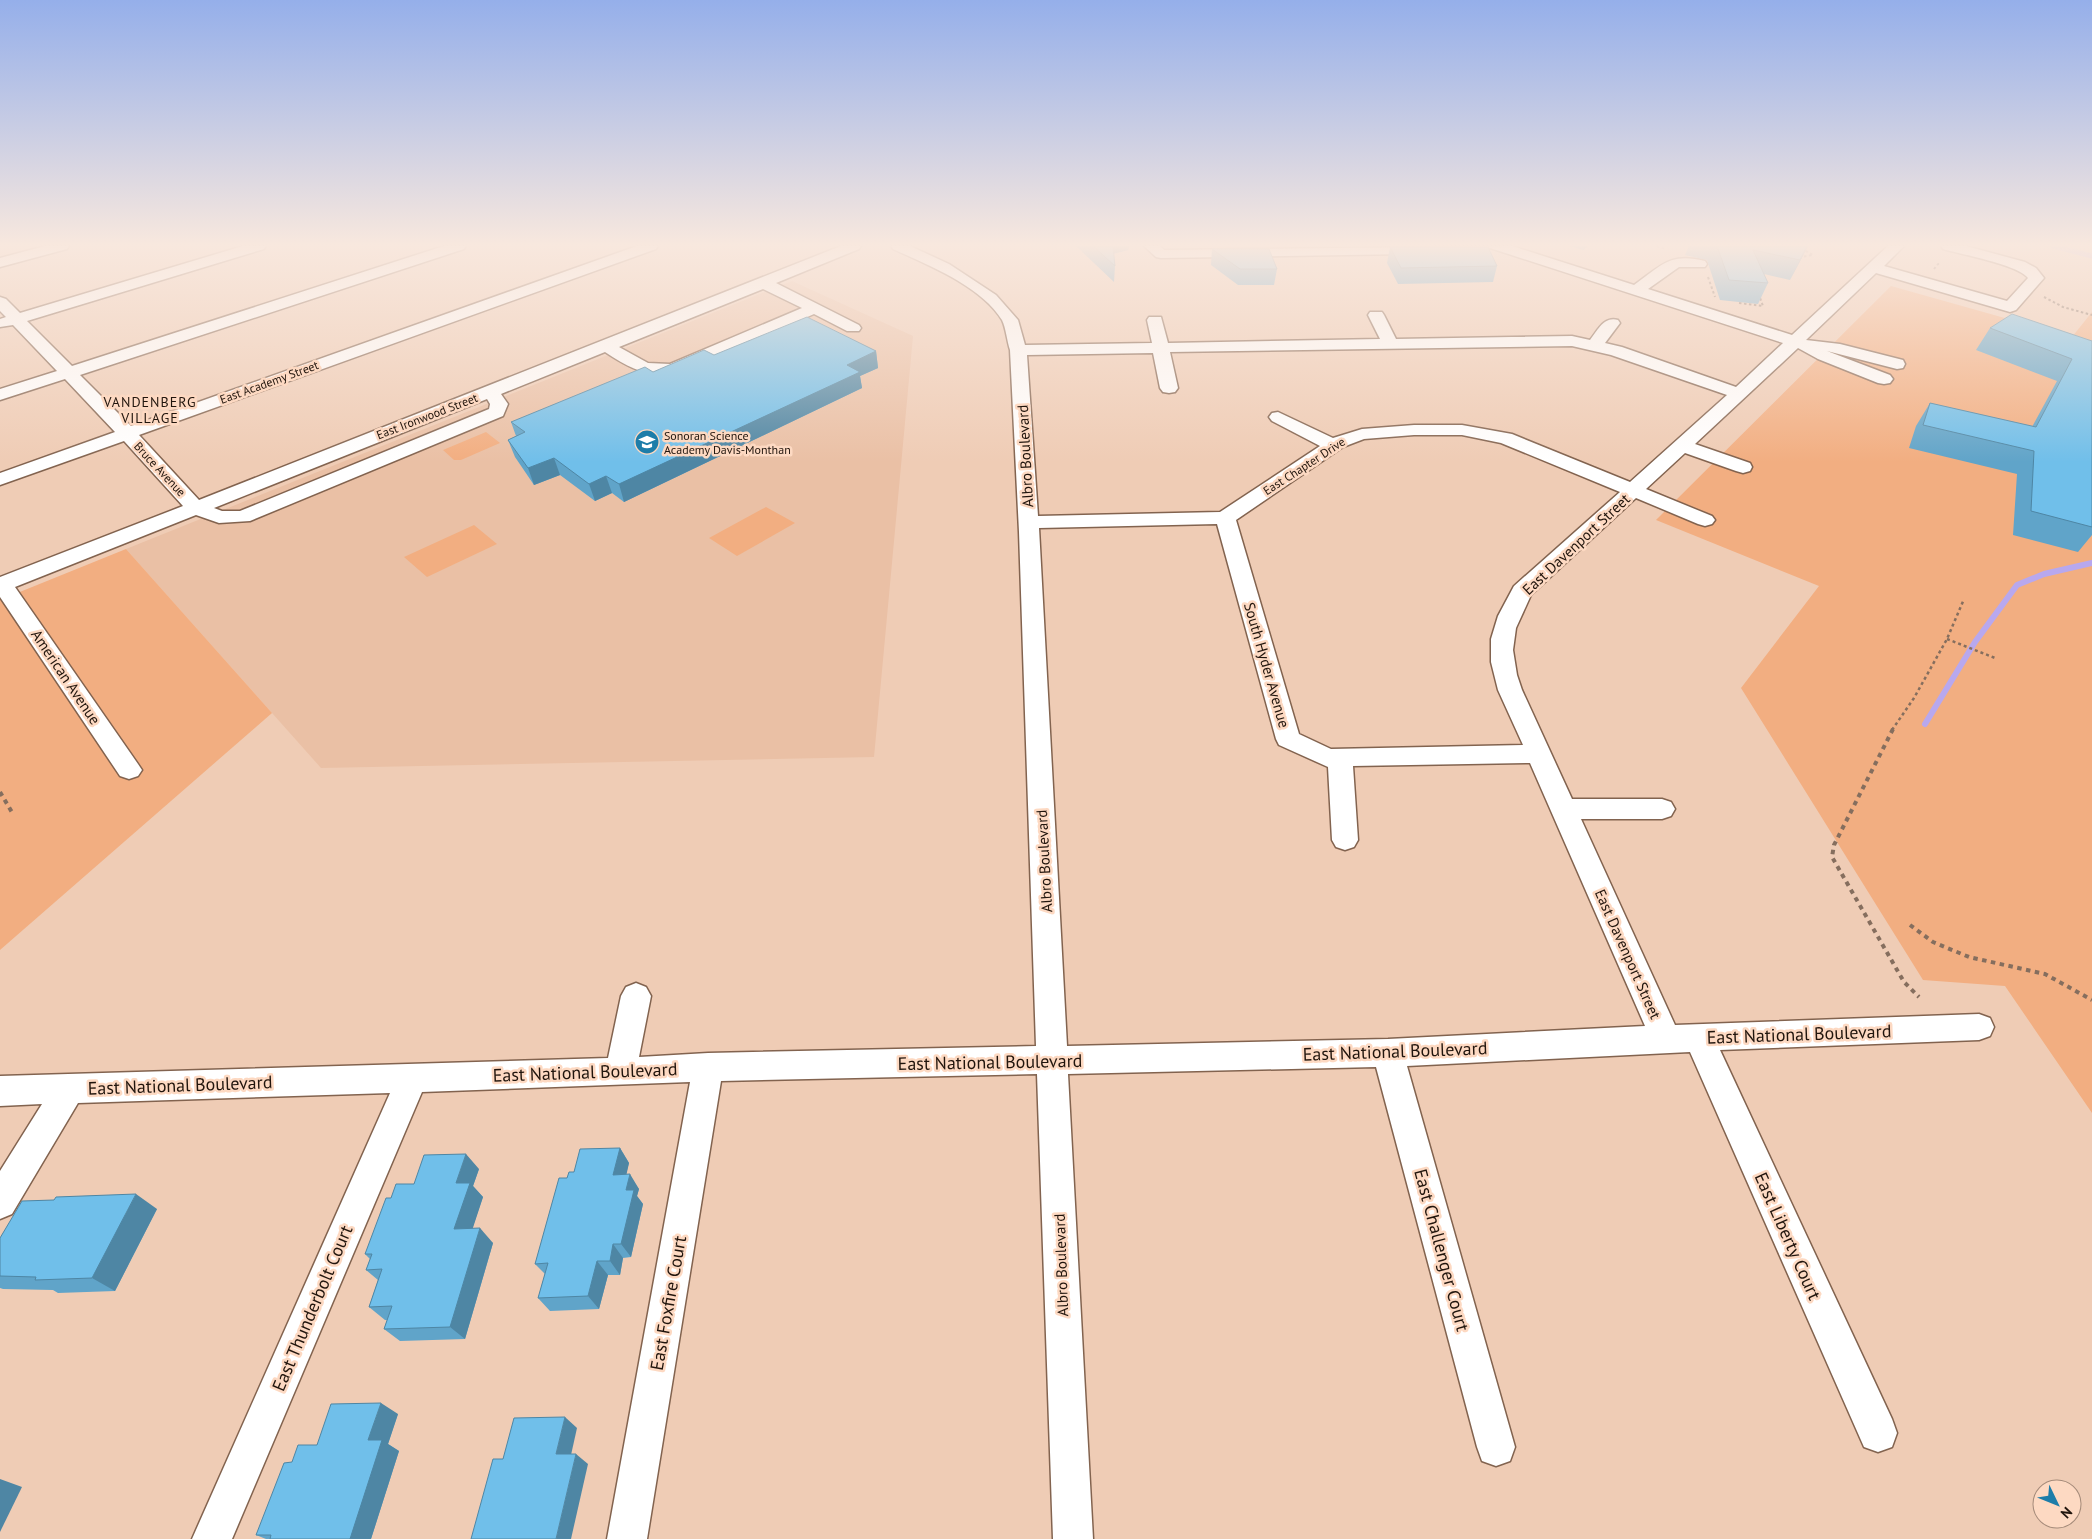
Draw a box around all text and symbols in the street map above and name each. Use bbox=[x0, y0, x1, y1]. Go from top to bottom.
street label: East Academy Street bbox=[218, 357, 320, 407]
street label: East Ironwood Street bbox=[374, 390, 480, 442]
district label: VANDENBERG VILLAGE bbox=[103, 393, 196, 427]
street label: Albro Boulevard bbox=[1013, 404, 1037, 508]
place label: Sonoran Science Academy Davis-Monthan bbox=[664, 428, 791, 457]
school or university icon: Sonoran Science Academy Davis-Monthan bbox=[634, 429, 660, 455]
street label: East Chapter Drive bbox=[1260, 434, 1348, 498]
street label: Bruce Avenue bbox=[131, 439, 189, 499]
street label: East Davenport Street bbox=[1518, 489, 1634, 599]
street label: South Hyder Avenue bbox=[1240, 600, 1294, 730]
street label: American Avenue bbox=[27, 626, 105, 728]
street label: Albro Boulevard bbox=[1032, 809, 1056, 913]
street label: East Davenport Street bbox=[1591, 886, 1665, 1022]
street label: East National Boulevard bbox=[1706, 1019, 1892, 1049]
street label: East National Boulevard bbox=[1302, 1036, 1488, 1066]
street label: East National Boulevard bbox=[897, 1049, 1083, 1075]
street label: East National Boulevard bbox=[492, 1057, 678, 1087]
street label: East National Boulevard bbox=[87, 1070, 273, 1100]
street label: East Challenger Court bbox=[1409, 1166, 1475, 1334]
street label: East Liberty Court bbox=[1750, 1169, 1826, 1303]
street label: Albro Boulevard bbox=[1050, 1213, 1072, 1317]
street label: East Thunderbolt Court bbox=[267, 1222, 357, 1394]
street label: East Foxfire Court bbox=[645, 1234, 691, 1372]
north arrow bbox=[2032, 1479, 2082, 1529]
text: N bbox=[2057, 1503, 2076, 1522]

